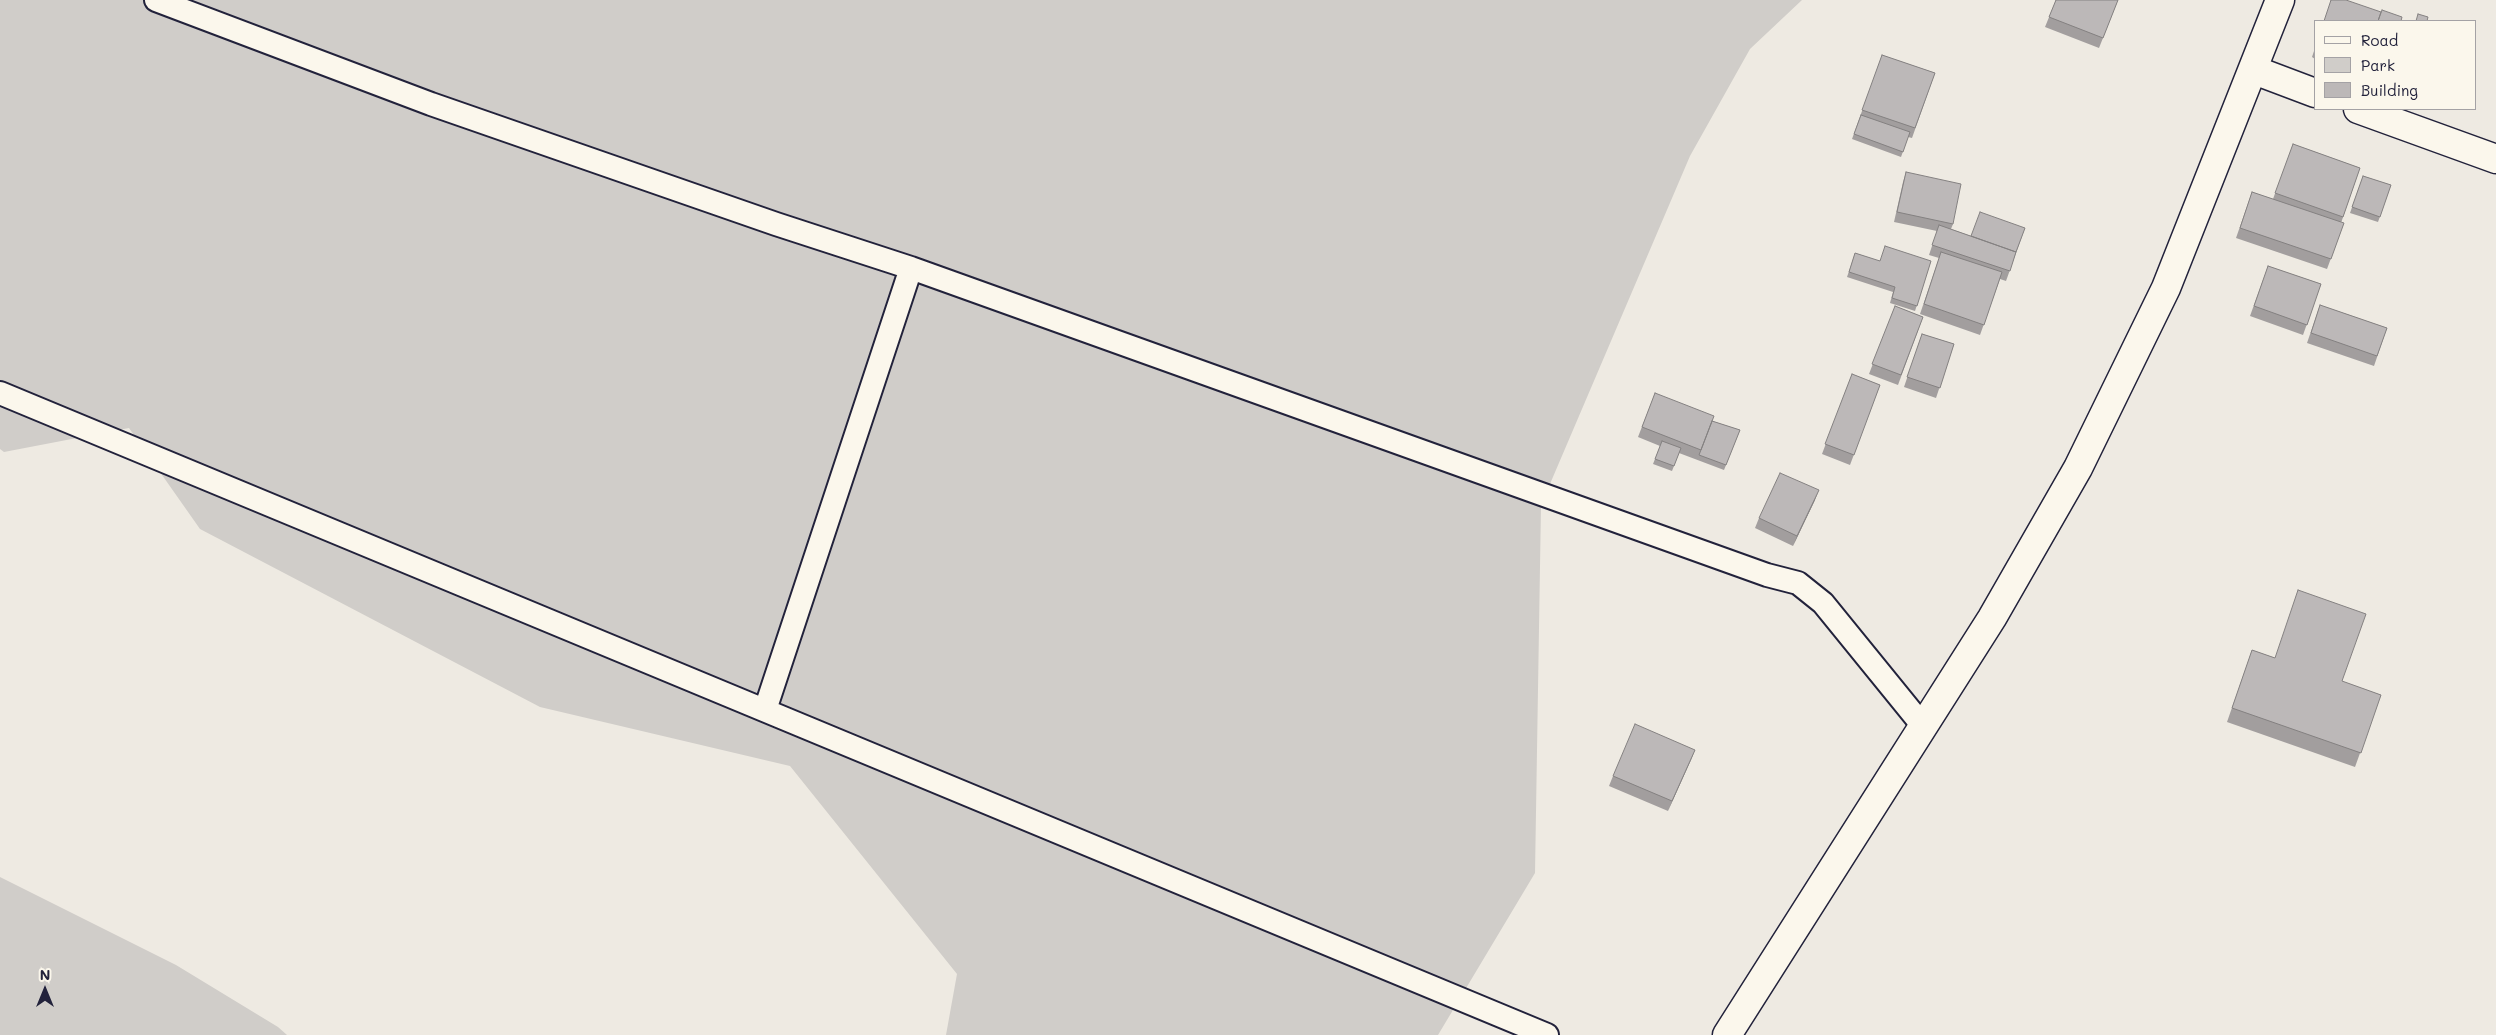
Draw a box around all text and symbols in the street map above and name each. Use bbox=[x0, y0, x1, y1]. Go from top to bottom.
legend bbox=[2314, 20, 2476, 110]
text: Road bbox=[2361, 30, 2398, 50]
text: Park bbox=[2361, 55, 2395, 75]
text: Building bbox=[2361, 80, 2418, 100]
north arrow bbox=[20, 965, 70, 1015]
text: N bbox=[40, 965, 50, 984]

